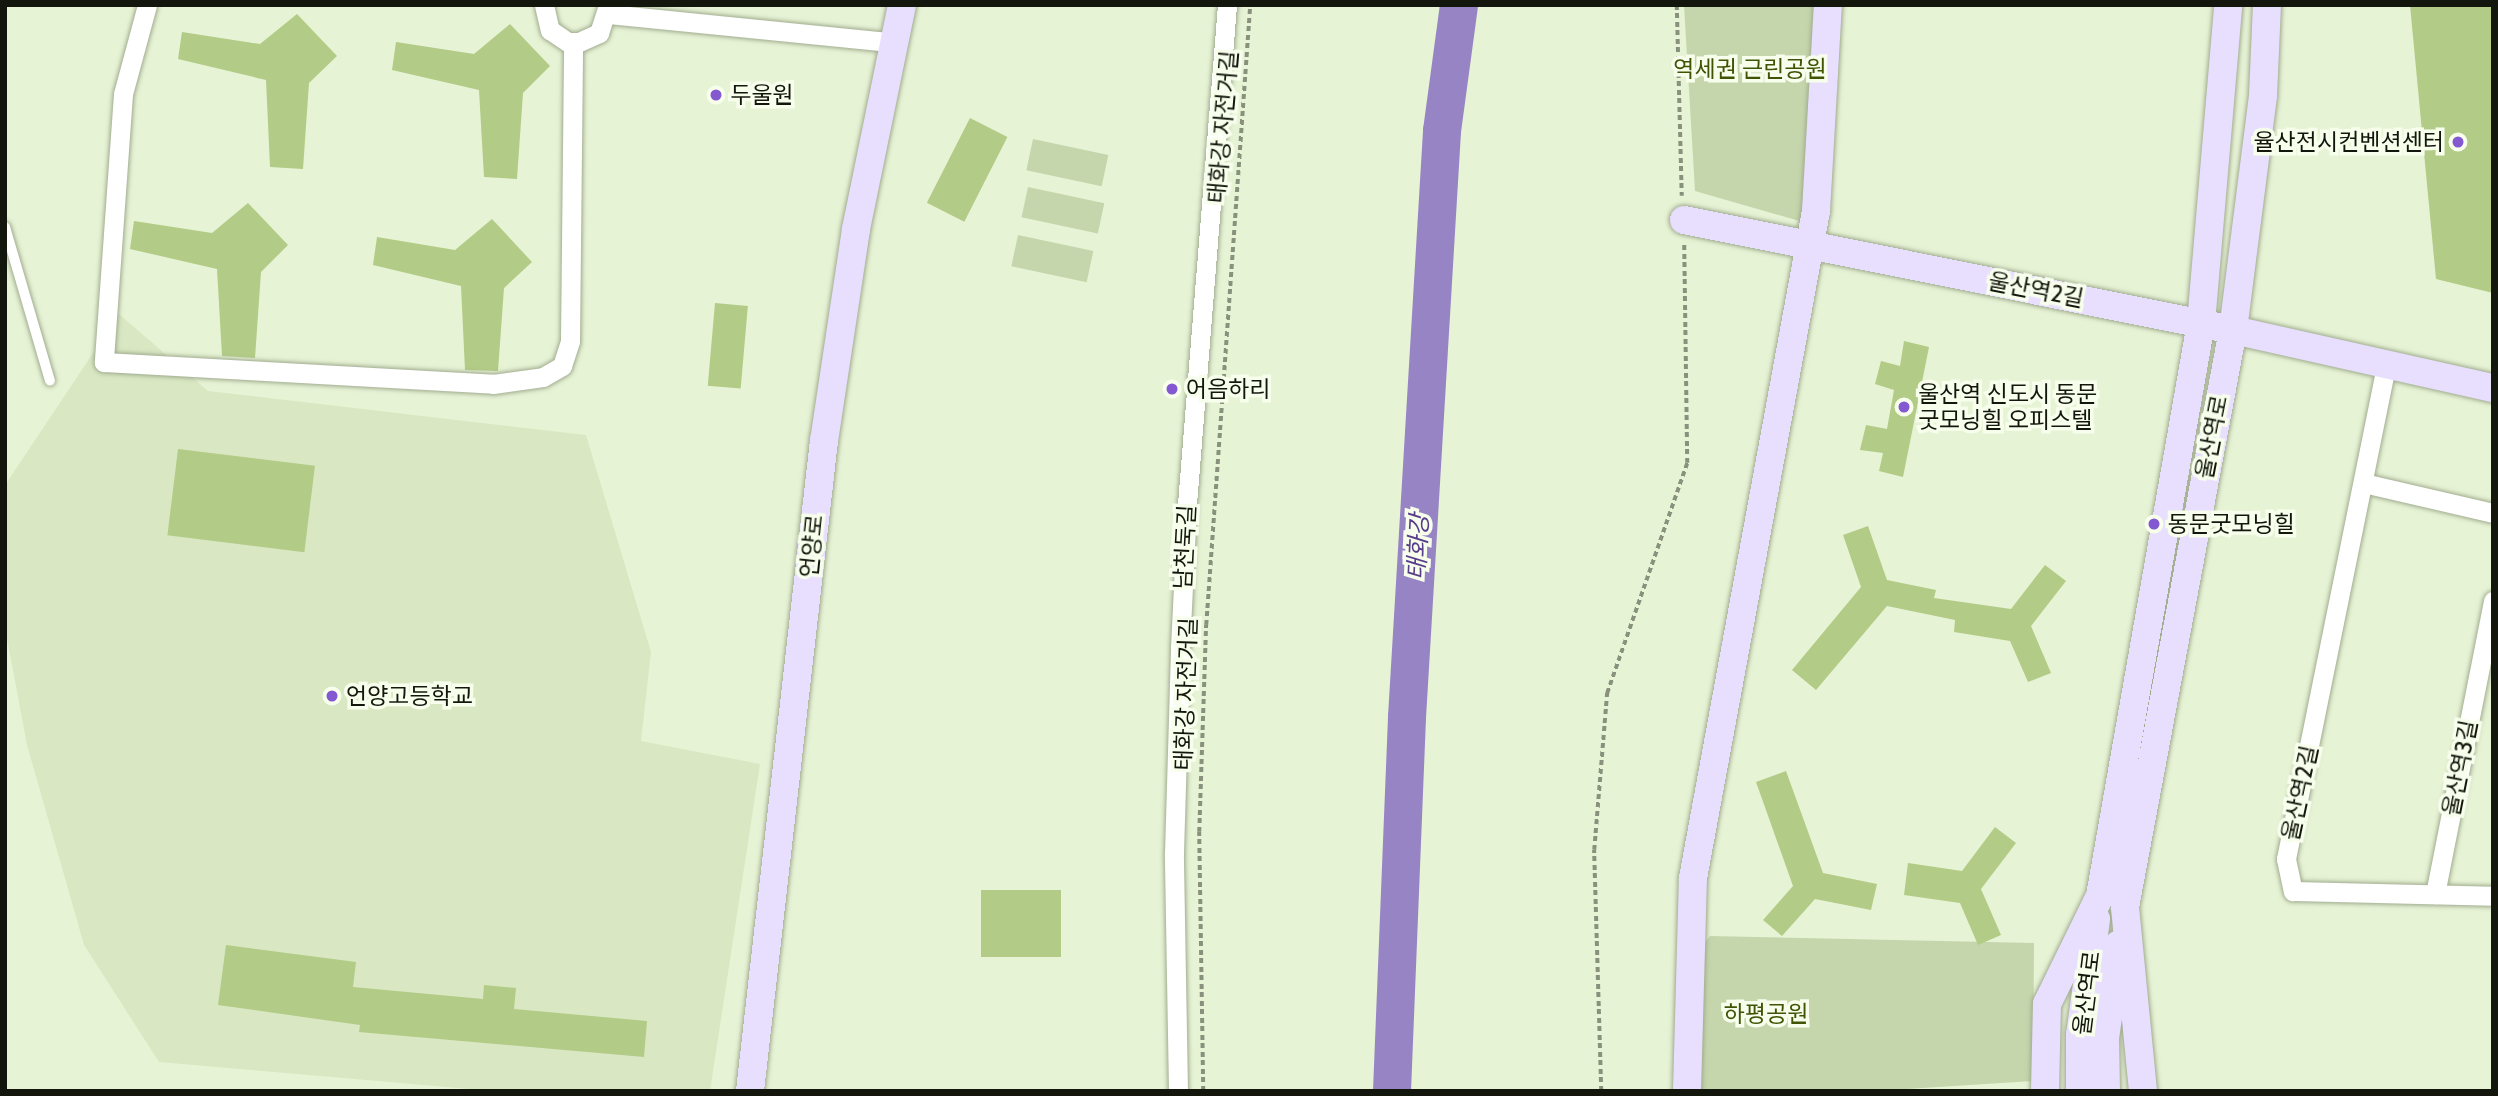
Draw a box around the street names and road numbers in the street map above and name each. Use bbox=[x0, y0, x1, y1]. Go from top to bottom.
street label: 태화강 자전거길 bbox=[1203, 49, 1243, 205]
street label: 울산역2길 bbox=[1986, 267, 2086, 313]
street label: 울산역로 bbox=[2190, 393, 2234, 481]
street label: 남천둑길 bbox=[1169, 504, 1201, 590]
street label: 언양로 bbox=[795, 513, 829, 579]
street label: 태화강 자전거길 bbox=[1170, 617, 1202, 771]
street label: 울산역3길 bbox=[2437, 718, 2483, 818]
street label: 울산역2길 bbox=[2276, 743, 2324, 843]
street label: 울산역로 bbox=[2068, 949, 2106, 1037]

